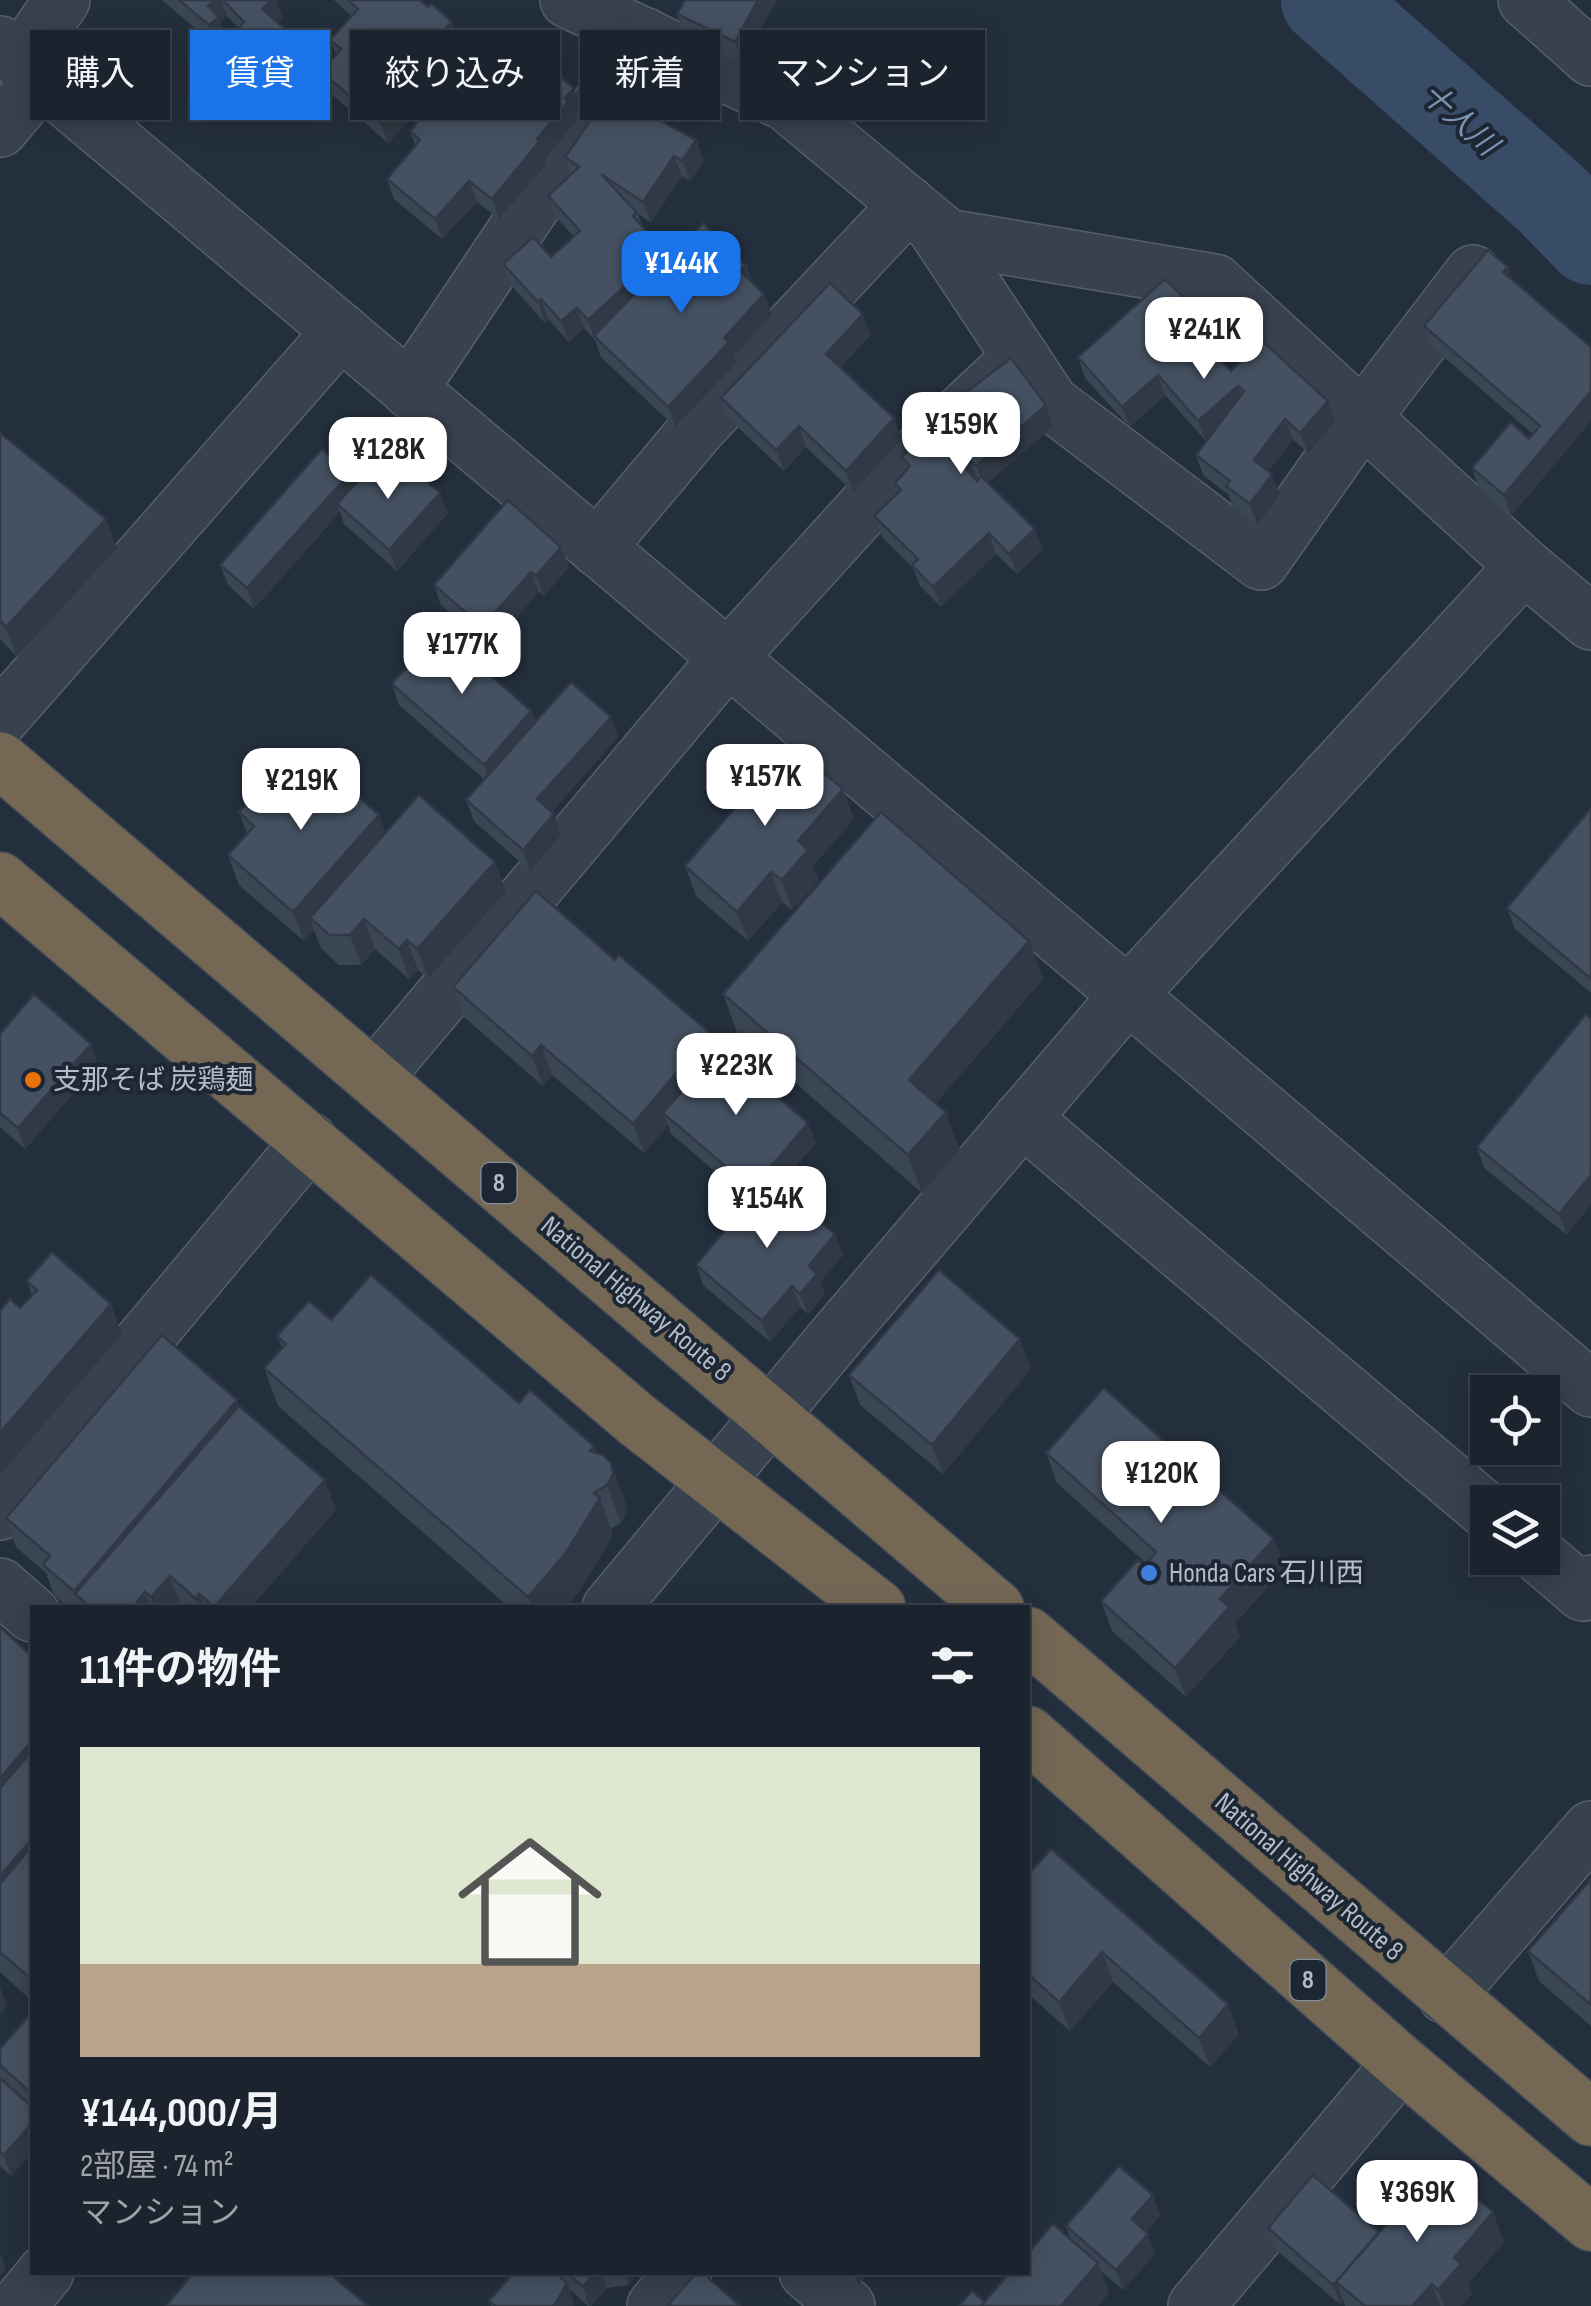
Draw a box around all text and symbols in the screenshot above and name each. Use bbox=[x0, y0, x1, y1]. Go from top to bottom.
chip: 購入 bbox=[30, 30, 170, 120]
chip: 賃貸 bbox=[190, 30, 330, 120]
chip: 絞り込み bbox=[350, 30, 560, 120]
chip: 新着 bbox=[580, 30, 720, 120]
chip: マンション bbox=[740, 30, 985, 120]
water label: 十人川 bbox=[1414, 77, 1507, 165]
pin: ¥144K bbox=[611, 231, 751, 316]
text: ¥144K bbox=[644, 244, 718, 283]
pin: ¥241K bbox=[1134, 297, 1274, 382]
text: ¥241K bbox=[1167, 310, 1241, 349]
pin: ¥159K bbox=[891, 392, 1031, 477]
text: ¥159K bbox=[924, 405, 998, 444]
pin: ¥128K bbox=[318, 417, 458, 502]
text: ¥128K bbox=[351, 430, 425, 469]
pin: ¥177K bbox=[392, 612, 532, 697]
text: ¥177K bbox=[426, 625, 498, 664]
pin: ¥157K bbox=[695, 744, 835, 829]
pin: ¥219K bbox=[231, 748, 371, 833]
text: ¥157K bbox=[728, 757, 802, 796]
text: ¥219K bbox=[264, 761, 338, 800]
pin: ¥223K bbox=[666, 1033, 806, 1118]
text: ¥223K bbox=[699, 1046, 773, 1085]
place label: 支那そば 炭鶏麺 bbox=[53, 1064, 253, 1097]
marker: 支那そば 炭鶏麺 bbox=[22, 1069, 44, 1091]
road number: 8 bbox=[482, 1163, 516, 1203]
pin: ¥154K bbox=[697, 1166, 837, 1251]
text: ¥154K bbox=[730, 1179, 804, 1218]
street label: National Highway Route 8 bbox=[534, 1210, 738, 1388]
map controls bbox=[1470, 1375, 1560, 1575]
button: locate bbox=[1470, 1375, 1560, 1465]
pin: ¥120K bbox=[1091, 1441, 1231, 1526]
text: ¥120K bbox=[1124, 1454, 1198, 1493]
button: layers bbox=[1470, 1485, 1560, 1575]
place label: Honda Cars 石川西 bbox=[1169, 1557, 1364, 1590]
marker: Honda Cars 石川西 bbox=[1138, 1562, 1160, 1584]
icon: filters bbox=[925, 1638, 980, 1693]
text: 11件の物件 bbox=[80, 1645, 281, 1696]
street label: National Highway Route 8 bbox=[1208, 1786, 1410, 1968]
icon: home bbox=[440, 1812, 620, 1992]
road number: 8 bbox=[1290, 1960, 1326, 2000]
text: ¥144,000/月 bbox=[80, 2088, 283, 2139]
text: 2部屋 · 74 m² bbox=[80, 2147, 234, 2186]
pin: ¥369K bbox=[1347, 2160, 1487, 2245]
text: ¥369K bbox=[1379, 2173, 1455, 2212]
text: マンション bbox=[80, 2194, 240, 2233]

